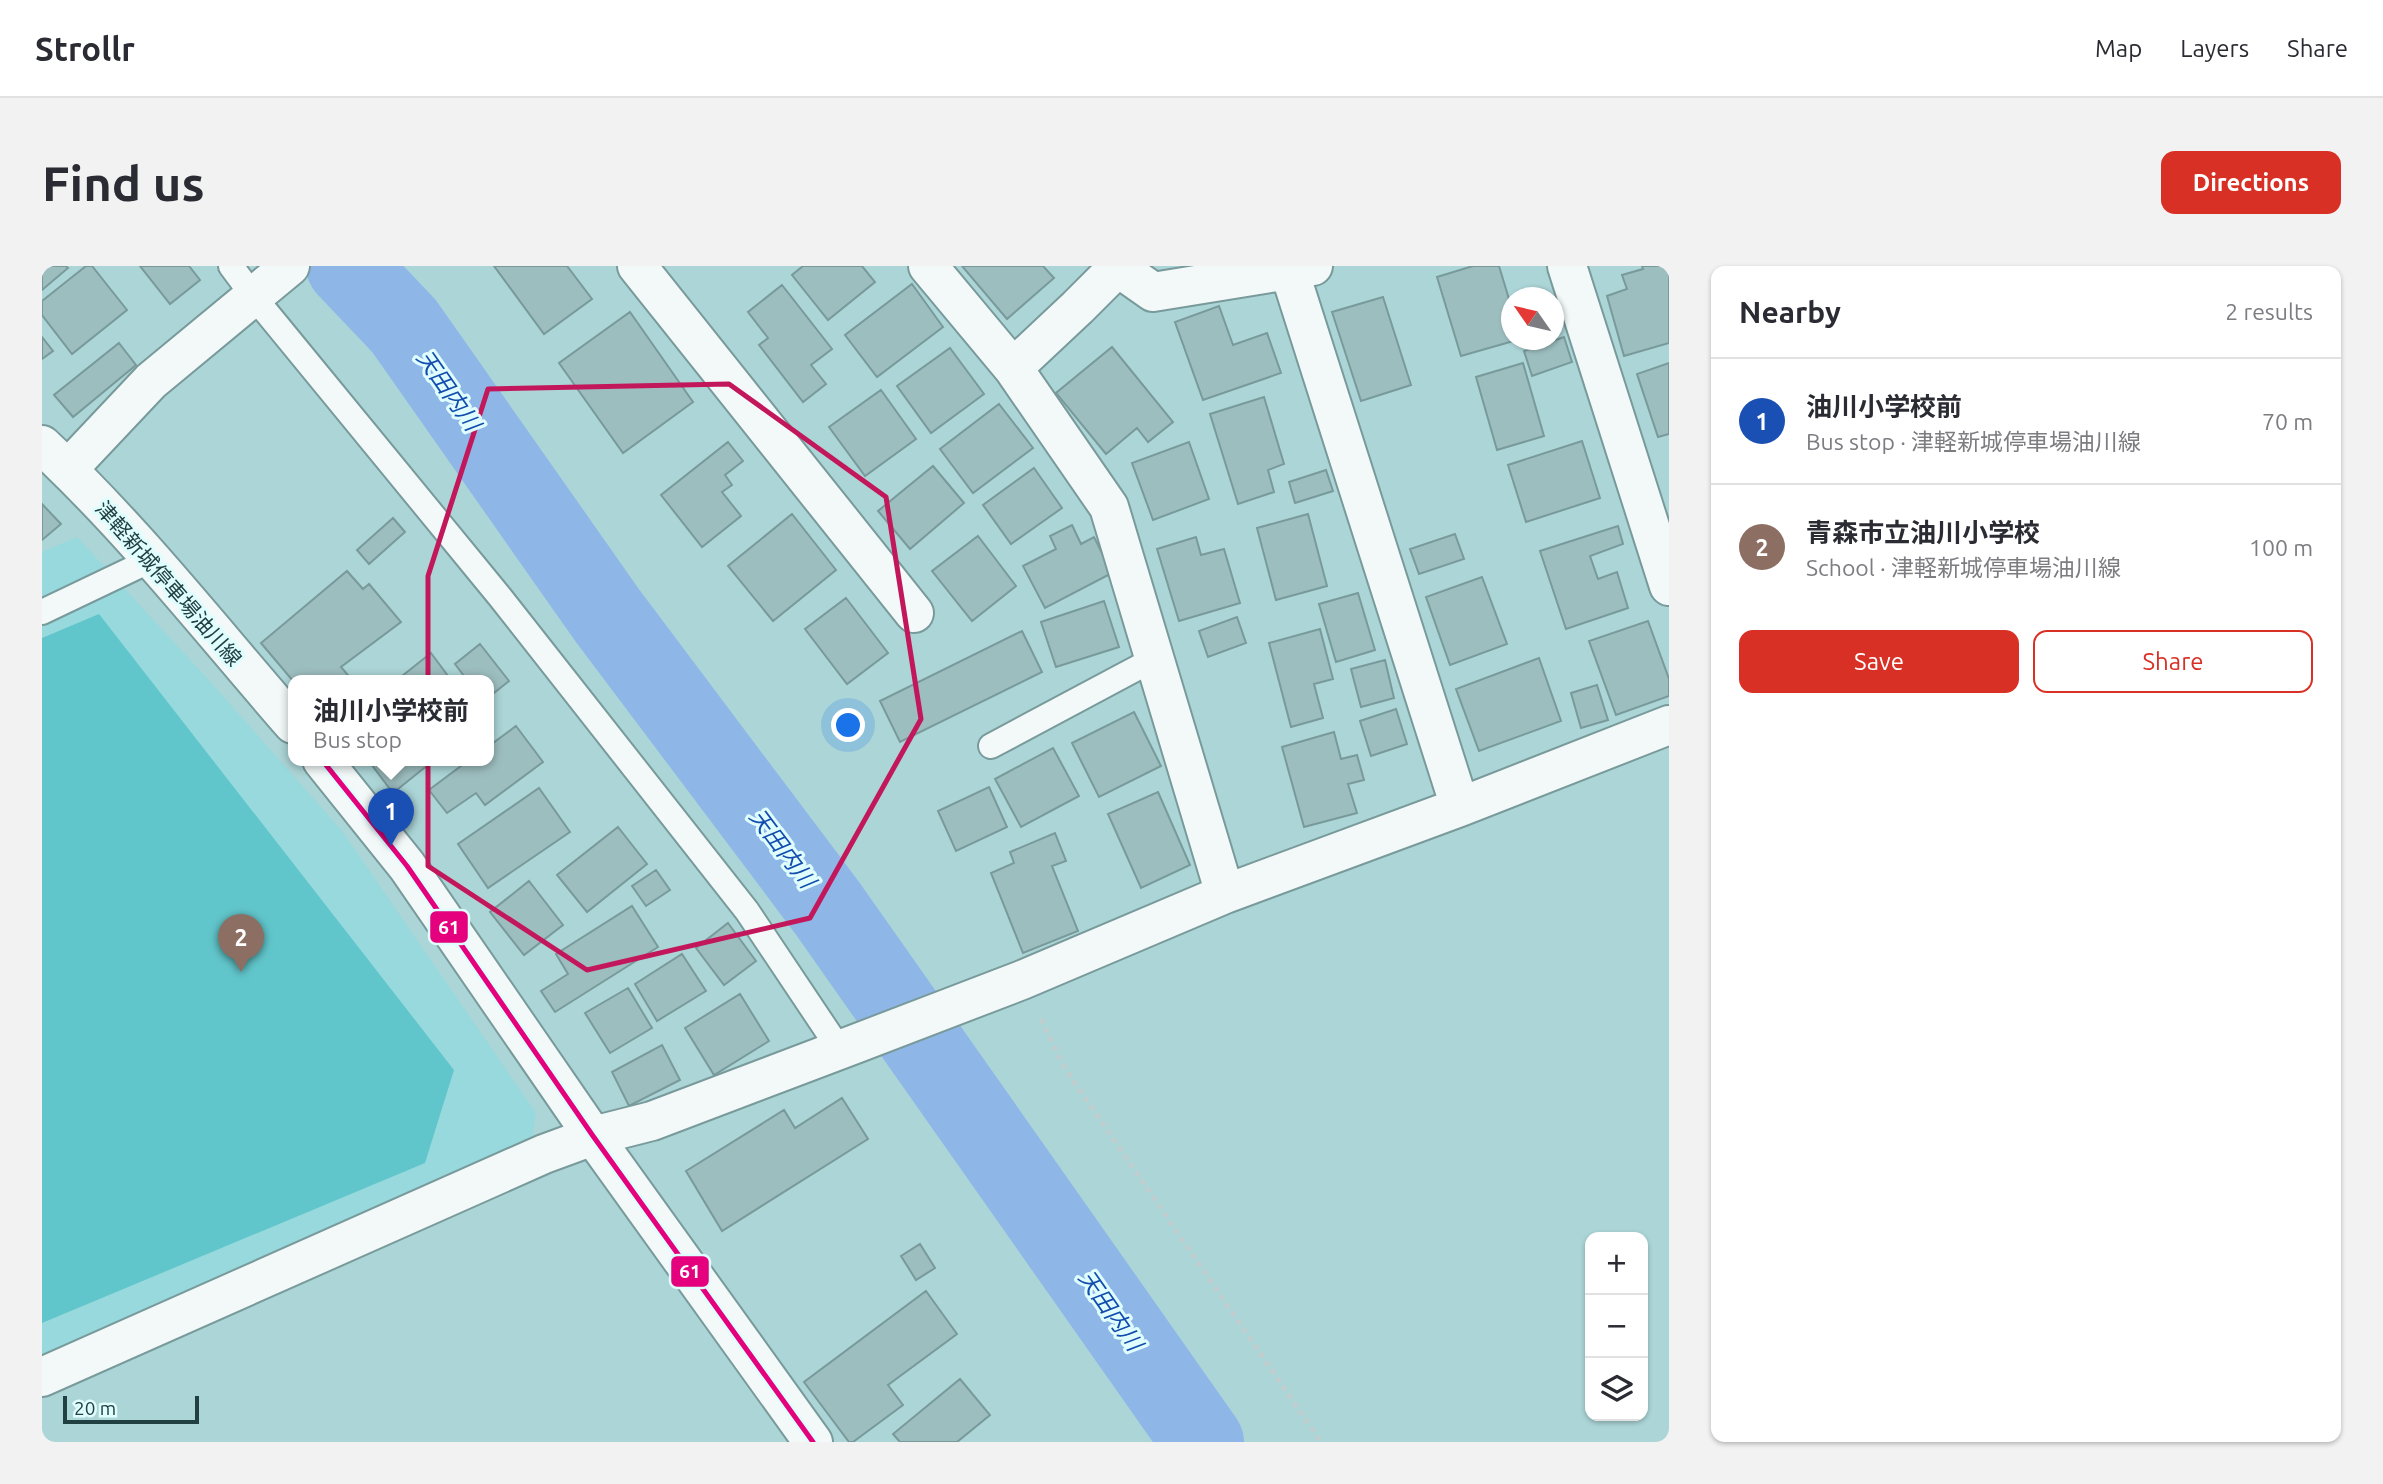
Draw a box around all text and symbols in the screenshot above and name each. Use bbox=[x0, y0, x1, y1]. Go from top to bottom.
text: Strollr bbox=[35, 30, 135, 67]
text: Map bbox=[2095, 35, 2142, 62]
text: Layers bbox=[2180, 35, 2249, 62]
text: Share bbox=[2287, 35, 2348, 62]
button: Directions bbox=[2161, 151, 2341, 214]
text: Find us bbox=[42, 155, 205, 210]
north arrow bbox=[1501, 287, 1564, 350]
text: Nearby bbox=[1739, 295, 1841, 329]
text: 2 results bbox=[2225, 299, 2313, 324]
water label: 天田内川 bbox=[412, 345, 487, 437]
text: 油川小学校前 bbox=[1806, 392, 1962, 421]
text: 1 bbox=[1756, 409, 1768, 434]
text: 70 m bbox=[2262, 409, 2313, 434]
text: Bus stop · 津軽新城停車場油川線 bbox=[1806, 429, 2141, 454]
street label: 津軽新城停車場油川線 bbox=[91, 496, 247, 670]
text: 青森市立油川小学校 bbox=[1806, 518, 2040, 547]
text: 2 bbox=[1756, 535, 1768, 560]
text: 100 m bbox=[2249, 535, 2313, 560]
text: School · 津軽新城停車場油川線 bbox=[1806, 555, 2121, 580]
button: Save bbox=[1739, 630, 2019, 693]
button: Share bbox=[2033, 630, 2313, 693]
popup bbox=[288, 675, 494, 766]
text: 油川小学校前 bbox=[313, 696, 469, 725]
your location bbox=[831, 708, 865, 742]
text: Bus stop bbox=[313, 727, 402, 752]
pin: 1 bbox=[368, 788, 414, 846]
water label: 天田内川 bbox=[745, 804, 822, 895]
line badge: 61 bbox=[429, 910, 469, 944]
pin: 2 bbox=[218, 914, 264, 972]
text: 61 bbox=[438, 916, 460, 938]
map controls bbox=[1585, 1232, 1648, 1421]
button: + bbox=[1585, 1232, 1648, 1295]
line badge: 61 bbox=[670, 1255, 710, 1288]
text: 61 bbox=[679, 1260, 701, 1282]
water label: 天田内川 bbox=[1074, 1265, 1149, 1357]
button: − bbox=[1585, 1295, 1648, 1358]
button: layers bbox=[1585, 1358, 1648, 1421]
scale bar bbox=[63, 1393, 200, 1425]
text: 20 m bbox=[74, 1397, 116, 1419]

